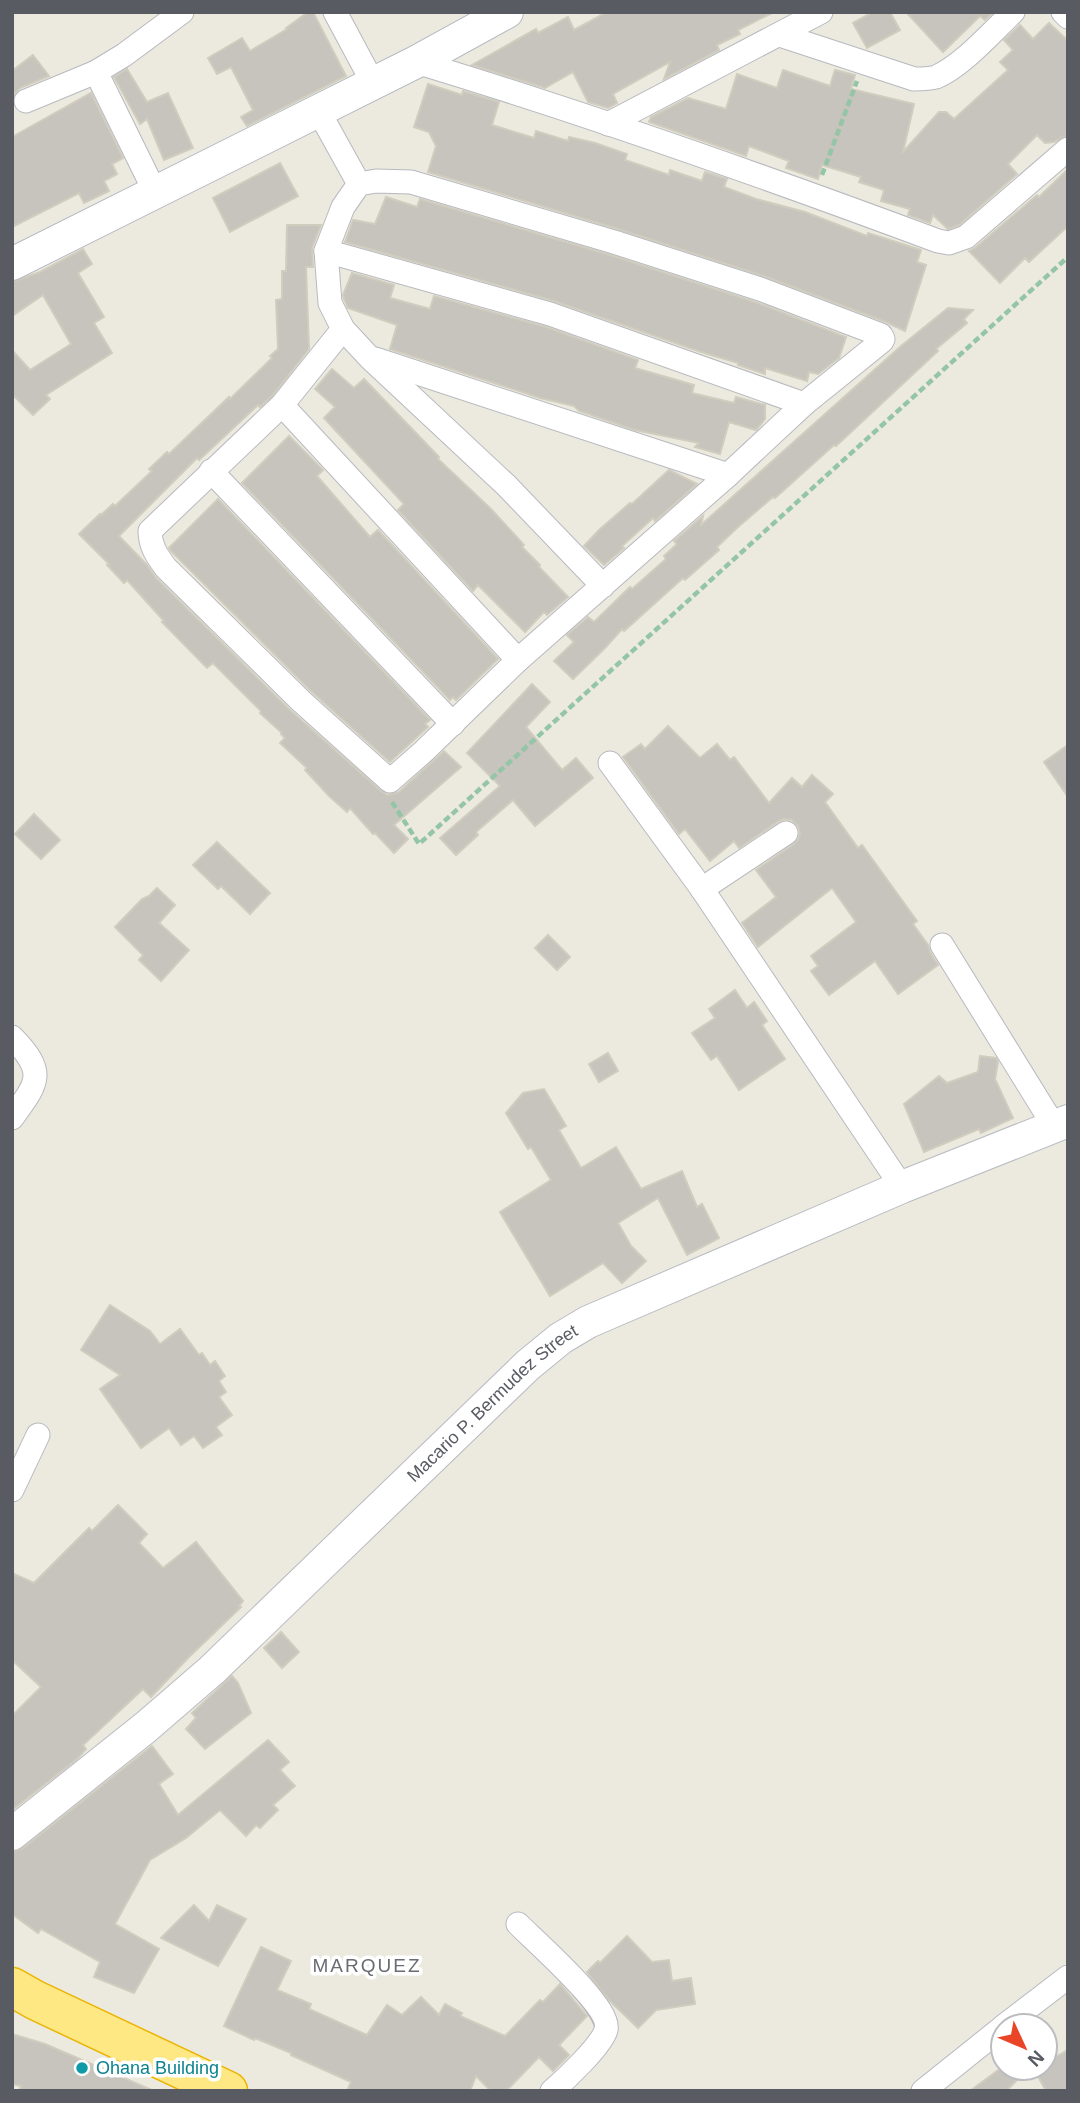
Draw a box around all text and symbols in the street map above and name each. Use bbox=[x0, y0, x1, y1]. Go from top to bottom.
street label: Macario P. Bermudez Street bbox=[403, 1320, 581, 1486]
district label: MARQUEZ bbox=[313, 1955, 422, 1976]
north arrow bbox=[989, 2012, 1059, 2082]
text: N bbox=[1024, 2046, 1048, 2071]
place label: Ohana Building bbox=[96, 2058, 219, 2078]
marker: Ohana Building bbox=[74, 2060, 90, 2076]

